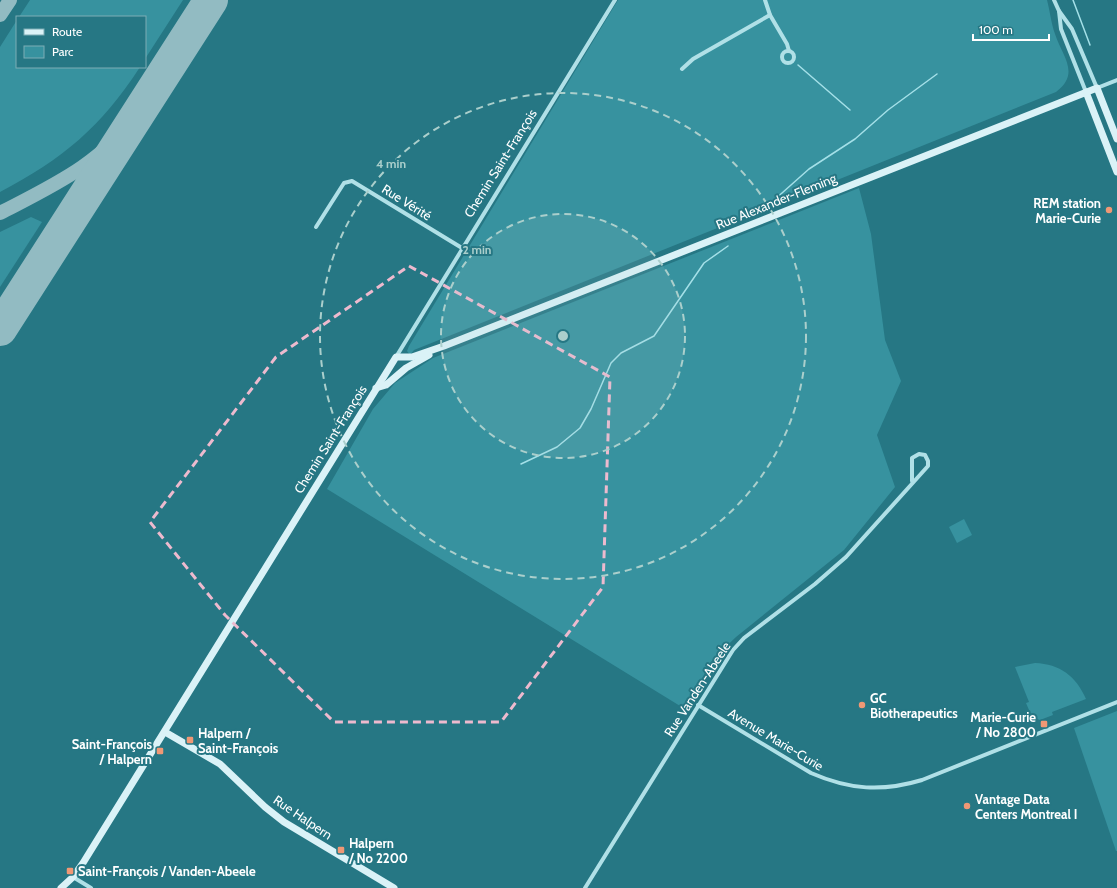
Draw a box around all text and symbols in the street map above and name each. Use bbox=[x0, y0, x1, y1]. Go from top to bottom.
legend bbox=[16, 16, 146, 68]
scale bar bbox=[973, 16, 1049, 42]
text: 100 m bbox=[979, 22, 1013, 37]
text: Route bbox=[52, 24, 82, 39]
text: Parc bbox=[52, 44, 74, 59]
street label: Chemin Saint-François bbox=[460, 105, 540, 220]
text: 4 min bbox=[376, 156, 406, 171]
street label: Rue Alexander-Fleming bbox=[713, 169, 839, 233]
street label: Rue Vérité bbox=[379, 180, 435, 224]
place label: REM station Marie-Curie bbox=[1033, 195, 1101, 226]
marker: REM station Marie-Curie bbox=[1104, 205, 1114, 215]
text: 2 min bbox=[463, 242, 491, 257]
centre of rings bbox=[556, 329, 570, 343]
street label: Chemin Saint-François bbox=[290, 381, 370, 496]
street label: Rue Vanden-Abeele bbox=[660, 638, 734, 739]
place label: GC Biotherapeutics bbox=[870, 690, 958, 721]
marker: GC Biotherapeutics bbox=[857, 700, 867, 710]
street label: Avenue Marie-Curie bbox=[726, 704, 827, 774]
place label: Marie-Curie / No 2800 bbox=[970, 709, 1036, 740]
marker: Marie-Curie / No 2800 bbox=[1039, 719, 1049, 729]
place label: Halpern / Saint-François bbox=[198, 725, 279, 756]
marker: Halpern / Saint-François bbox=[185, 735, 195, 745]
place label: Saint-François / Halpern bbox=[72, 736, 153, 767]
marker: Saint-François / Halpern bbox=[155, 746, 165, 756]
street label: Rue Halpern bbox=[270, 791, 336, 843]
place label: Vantage Data Centers Montreal I bbox=[975, 791, 1077, 822]
marker: Vantage Data Centers Montreal I bbox=[962, 801, 972, 811]
place label: Halpern / No 2200 bbox=[348, 835, 408, 866]
marker: Halpern / No 2200 bbox=[336, 845, 346, 855]
place label: Saint-François / Vanden-Abeele bbox=[78, 863, 256, 879]
marker: Saint-François / Vanden-Abeele bbox=[65, 866, 75, 876]

